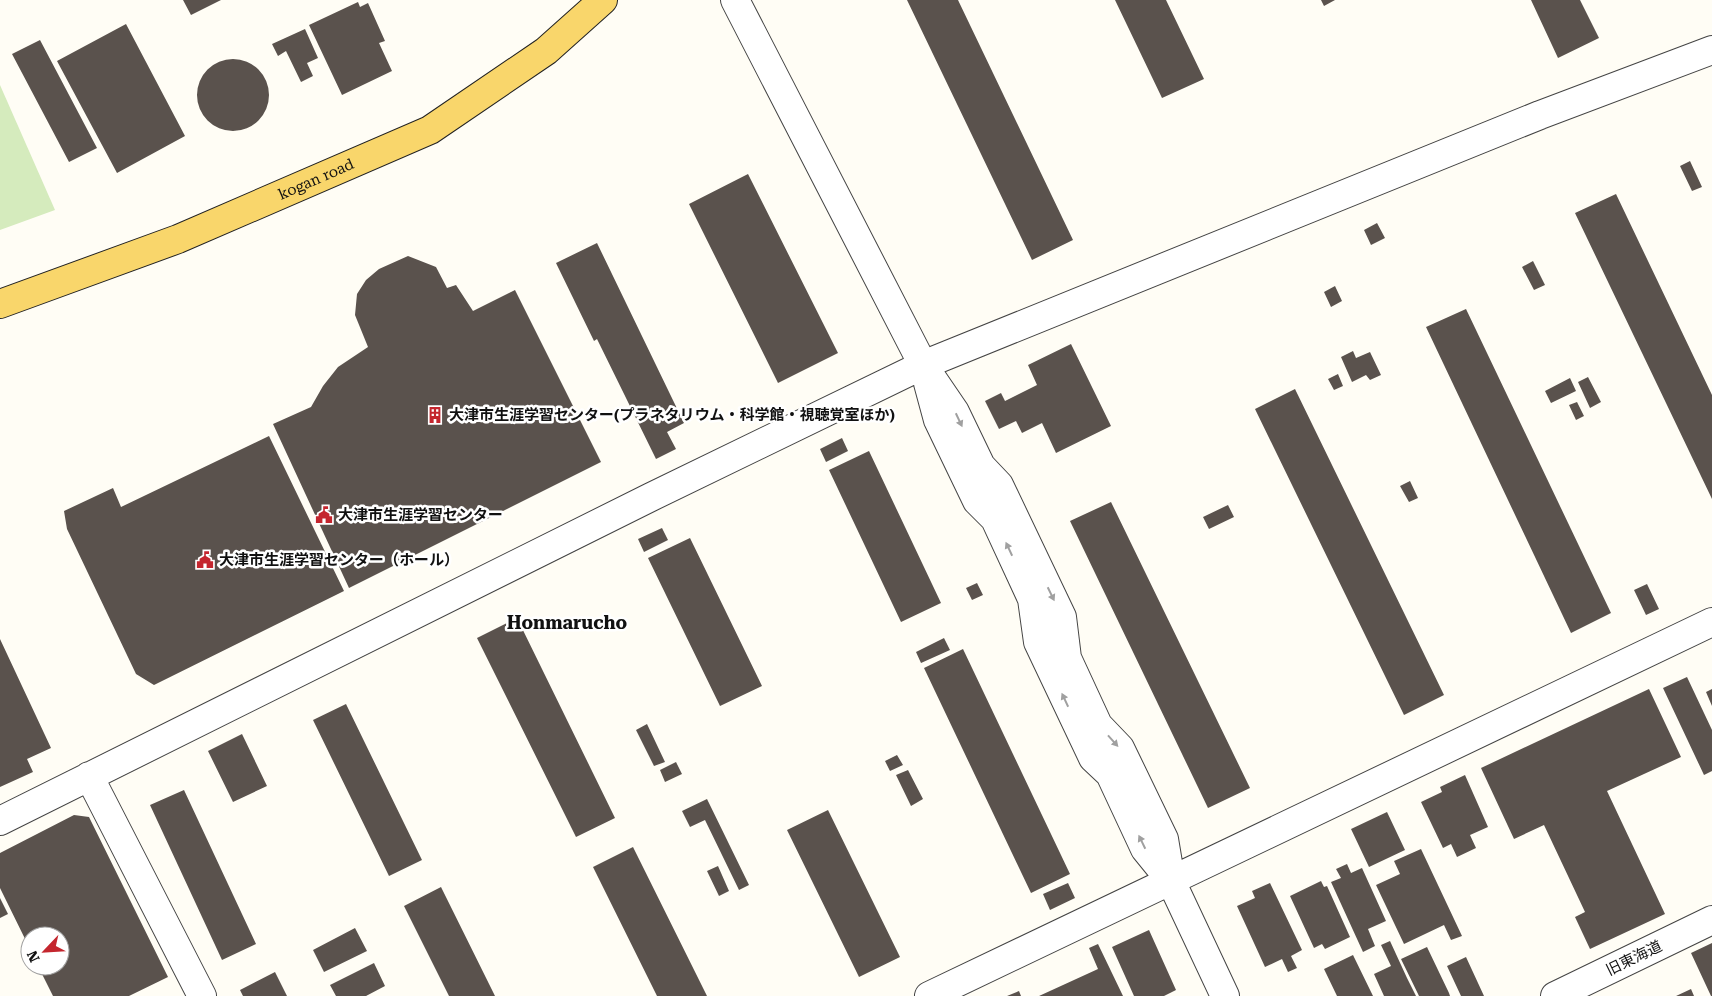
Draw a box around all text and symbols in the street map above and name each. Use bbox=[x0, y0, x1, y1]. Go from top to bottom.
street label: kogan road bbox=[275, 155, 357, 204]
building icon: 大津市生涯学習センター(プラネタリウム・科学館・視聴覚室ほか) bbox=[425, 405, 445, 425]
place label: 大津市生涯学習センター(プラネタリウム・科学館・視聴覚室ほか) bbox=[449, 406, 895, 424]
one-way arrow bbox=[956, 413, 964, 427]
public building icon: 大津市生涯学習センター bbox=[314, 505, 334, 525]
place label: 大津市生涯学習センター bbox=[338, 506, 503, 524]
one-way arrow bbox=[1005, 542, 1013, 556]
public building icon: 大津市生涯学習センター（ホール） bbox=[195, 550, 215, 570]
place label: 大津市生涯学習センター（ホール） bbox=[219, 551, 459, 569]
one-way arrow bbox=[1047, 587, 1055, 601]
district label: Honmarucho bbox=[507, 612, 628, 633]
one-way arrow bbox=[1061, 693, 1069, 707]
one-way arrow bbox=[1107, 734, 1119, 746]
one-way arrow bbox=[1138, 834, 1146, 849]
north arrow bbox=[20, 926, 70, 976]
street label: 旧東海道 bbox=[1603, 937, 1665, 979]
text: N bbox=[24, 948, 43, 965]

